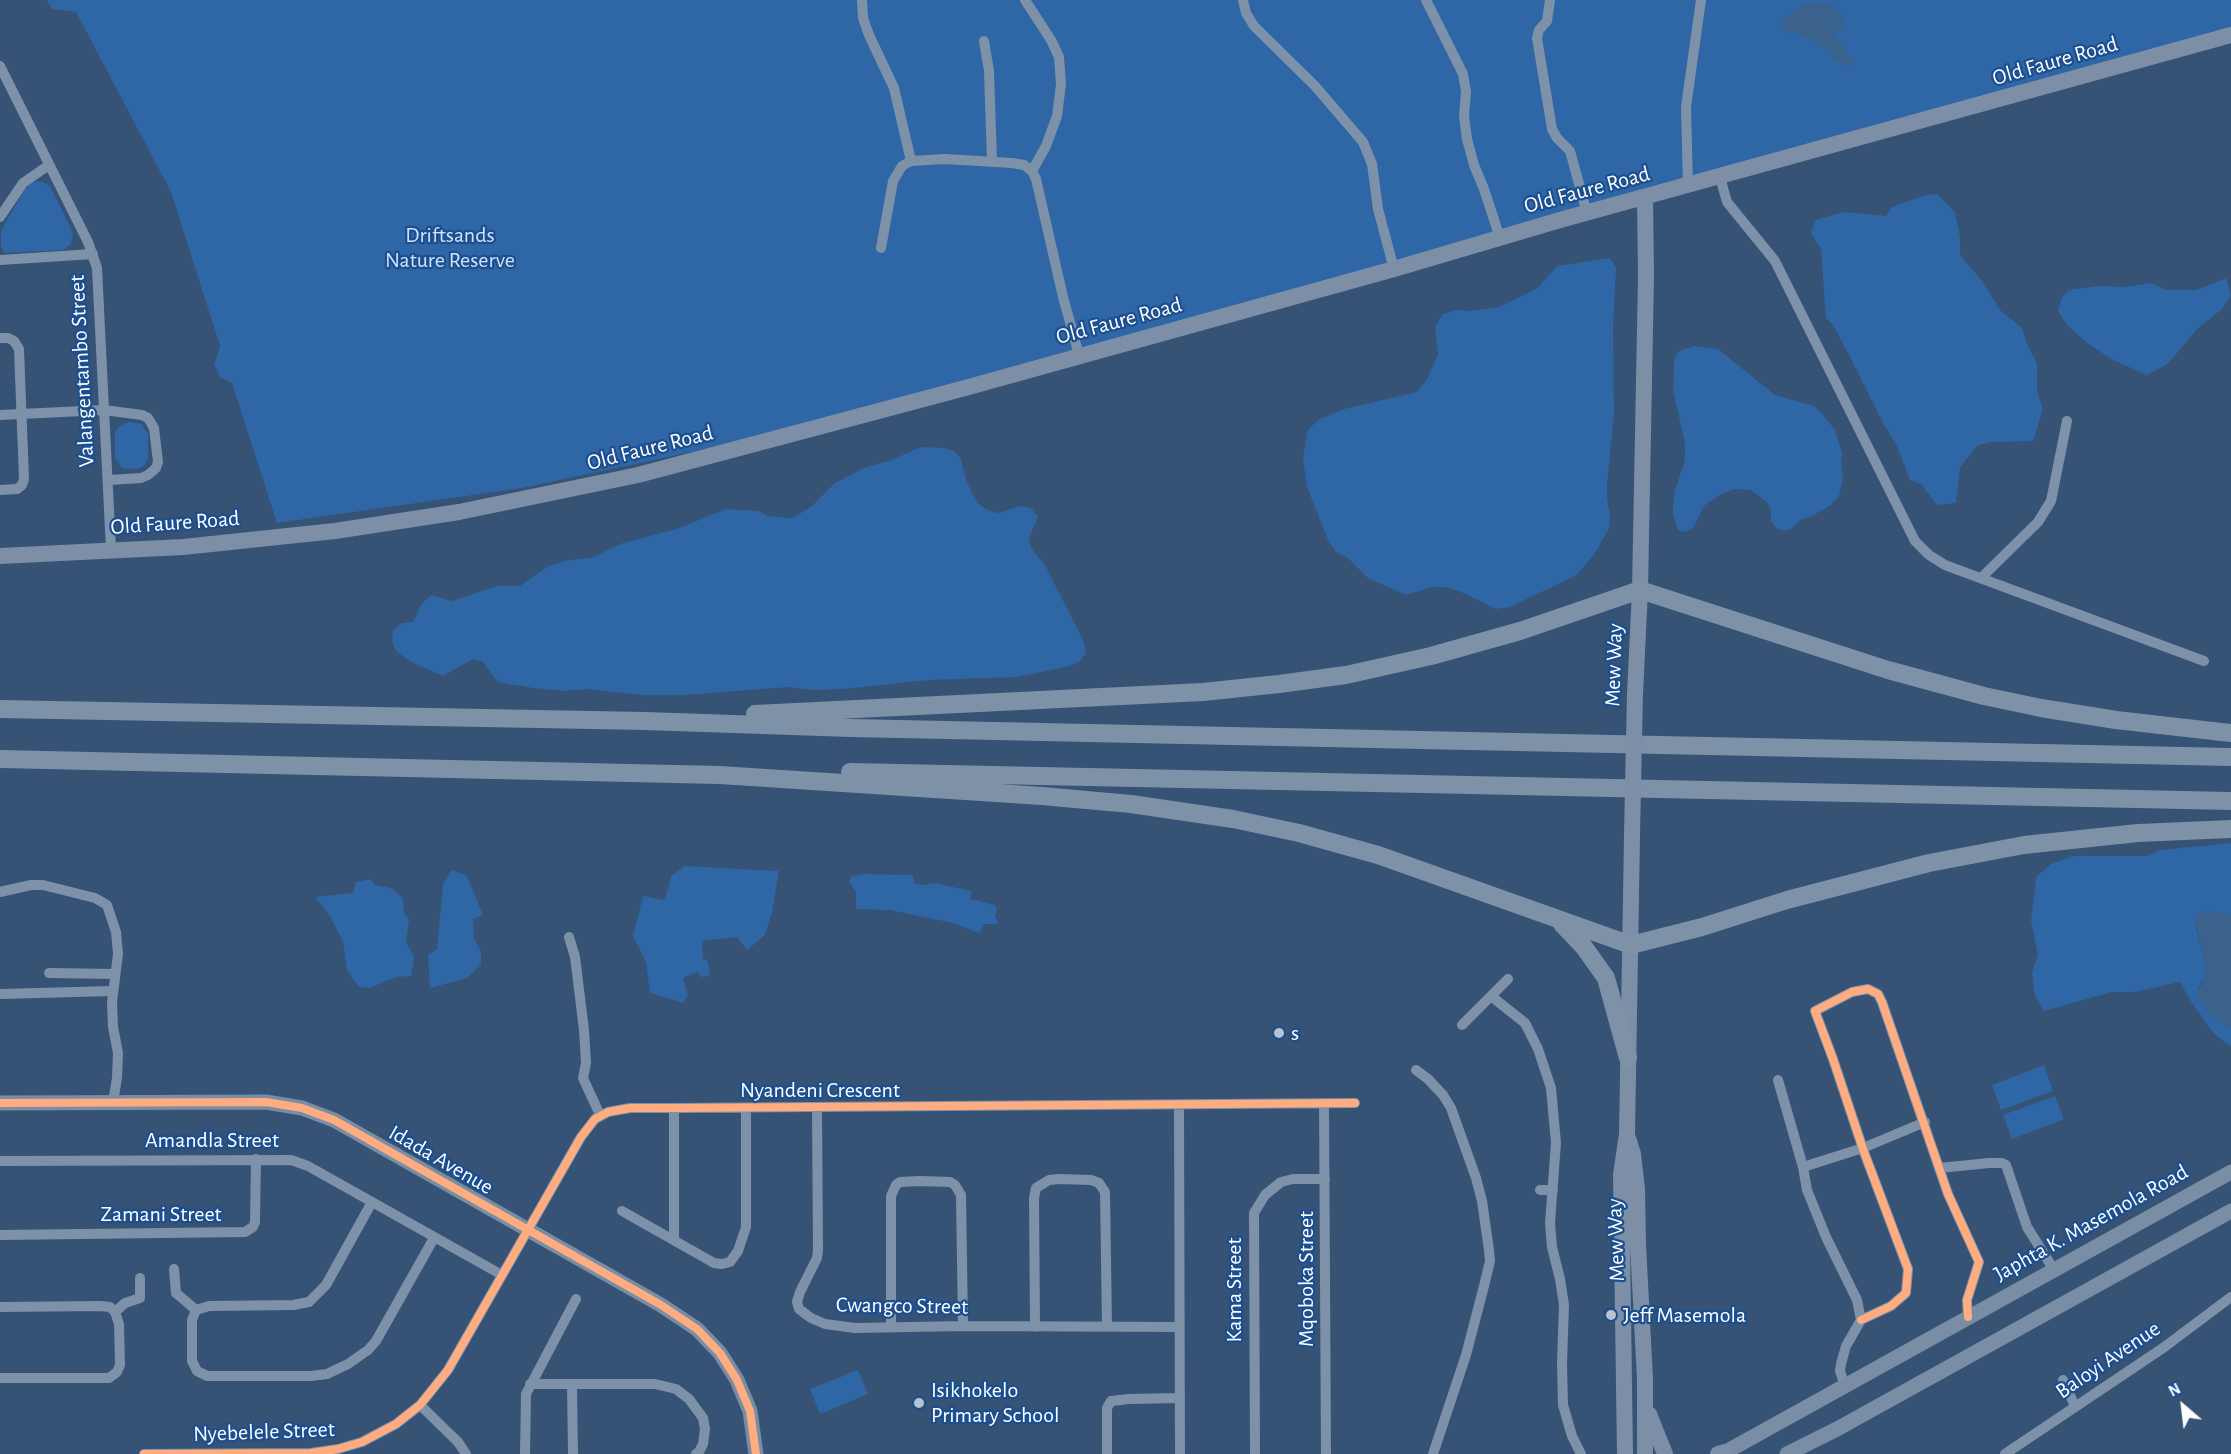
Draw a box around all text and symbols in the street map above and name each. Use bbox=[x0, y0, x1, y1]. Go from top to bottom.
street label: Old Faure Road bbox=[1989, 31, 2121, 91]
street label: Old Faure Road bbox=[1521, 161, 1653, 219]
park label: Driftsands Nature Reserve bbox=[385, 222, 515, 274]
street label: Valangentambo Street bbox=[64, 274, 100, 468]
street label: Old Faure Road bbox=[1053, 292, 1185, 350]
street label: Old Faure Road bbox=[584, 420, 716, 476]
street label: Old Faure Road bbox=[110, 505, 240, 541]
street label: Mew Way bbox=[1599, 623, 1629, 707]
place label: s bbox=[1291, 1020, 1299, 1046]
marker: s bbox=[1272, 1026, 1286, 1040]
street label: Nyandeni Crescent bbox=[740, 1077, 900, 1103]
street label: Idada Avenue bbox=[384, 1119, 498, 1201]
street label: Amandla Street bbox=[145, 1127, 279, 1153]
street label: Japhta K. Masemola Road bbox=[1989, 1159, 2193, 1287]
street label: Mew Way bbox=[1601, 1198, 1631, 1282]
street label: Zamani Street bbox=[100, 1201, 222, 1227]
street label: Mqoboka Street bbox=[1293, 1211, 1319, 1347]
street label: Kama Street bbox=[1221, 1238, 1247, 1342]
street label: Cwangco Street bbox=[836, 1292, 968, 1320]
place label: Jeff Masemola bbox=[1623, 1302, 1746, 1328]
marker: Jeff Masemola bbox=[1604, 1308, 1618, 1322]
street label: Baloyi Avenue bbox=[2051, 1315, 2165, 1405]
north arrow bbox=[2153, 1376, 2213, 1436]
place label: Isikhokelo Primary School bbox=[931, 1377, 1059, 1428]
text: N bbox=[2166, 1380, 2183, 1400]
marker: Isikhokelo Primary School bbox=[912, 1396, 926, 1410]
street label: Nyebelele Street bbox=[193, 1416, 335, 1448]

